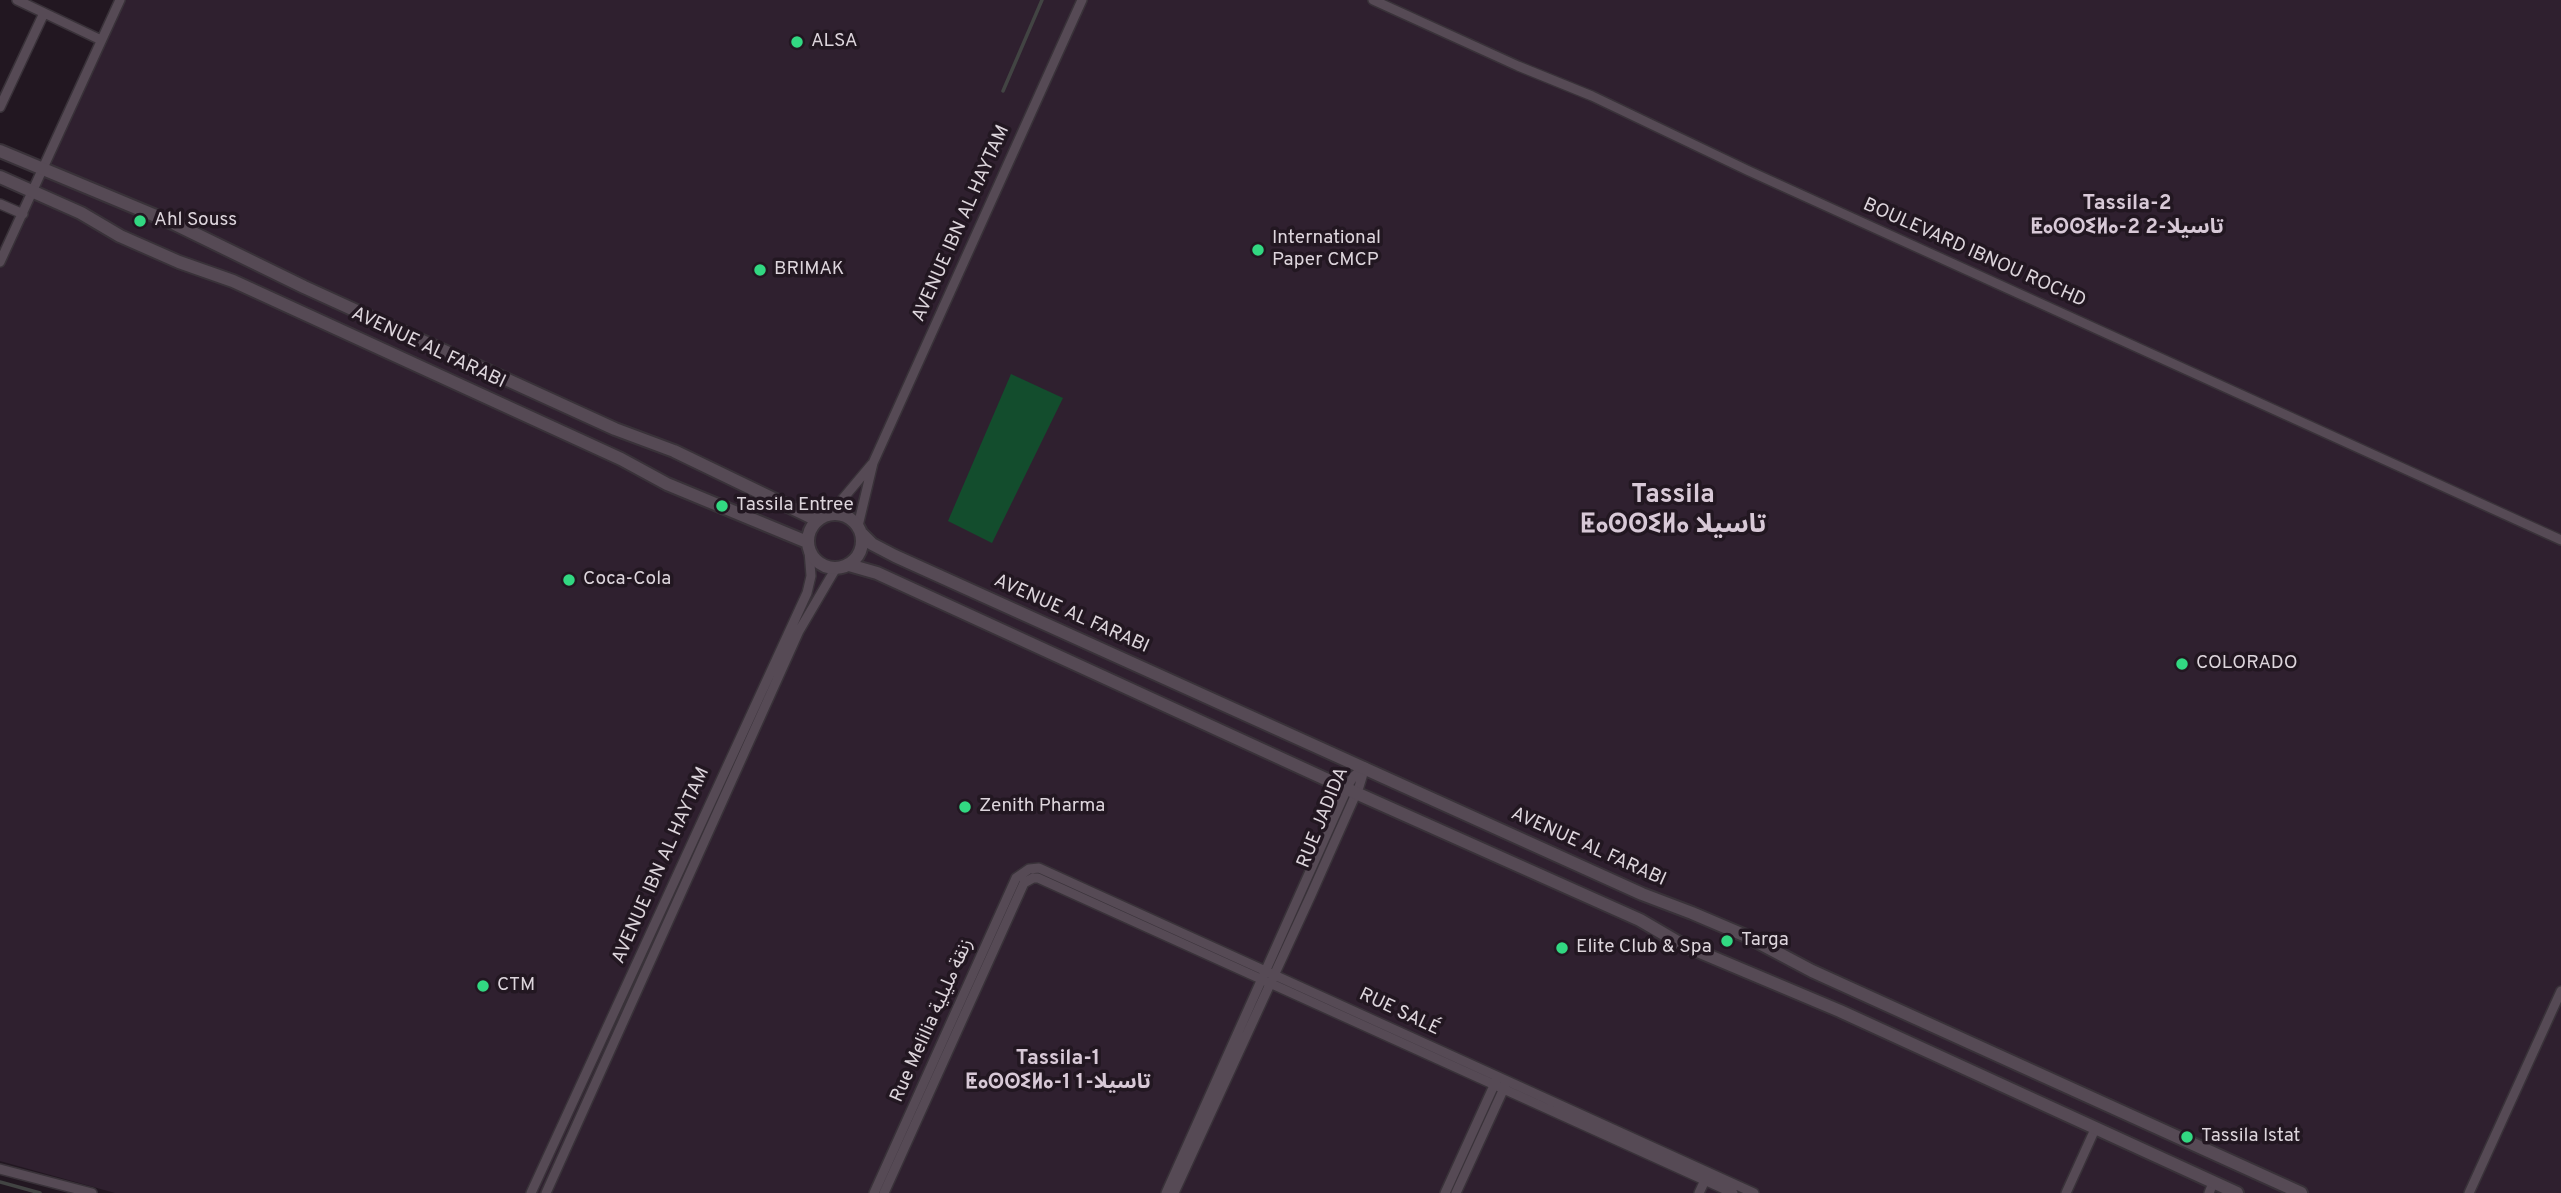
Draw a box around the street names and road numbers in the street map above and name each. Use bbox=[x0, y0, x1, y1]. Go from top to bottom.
street label: AVENUE IBN AL HAYTAM bbox=[908, 122, 1016, 326]
street label: BOULEVARD IBNOU ROCHD bbox=[1859, 194, 2089, 314]
street label: AVENUE AL FARABI bbox=[347, 303, 509, 395]
street label: AVENUE AL FARABI bbox=[990, 571, 1152, 659]
street label: AVENUE IBN AL HAYTAM bbox=[608, 764, 716, 968]
street label: RUE JADIDA bbox=[1293, 764, 1355, 872]
street label: AVENUE AL FARABI bbox=[1507, 804, 1669, 892]
street label: Rue Melilia زنقة مليلية bbox=[887, 936, 979, 1106]
street label: RUE SALÉ bbox=[1355, 984, 1443, 1042]

